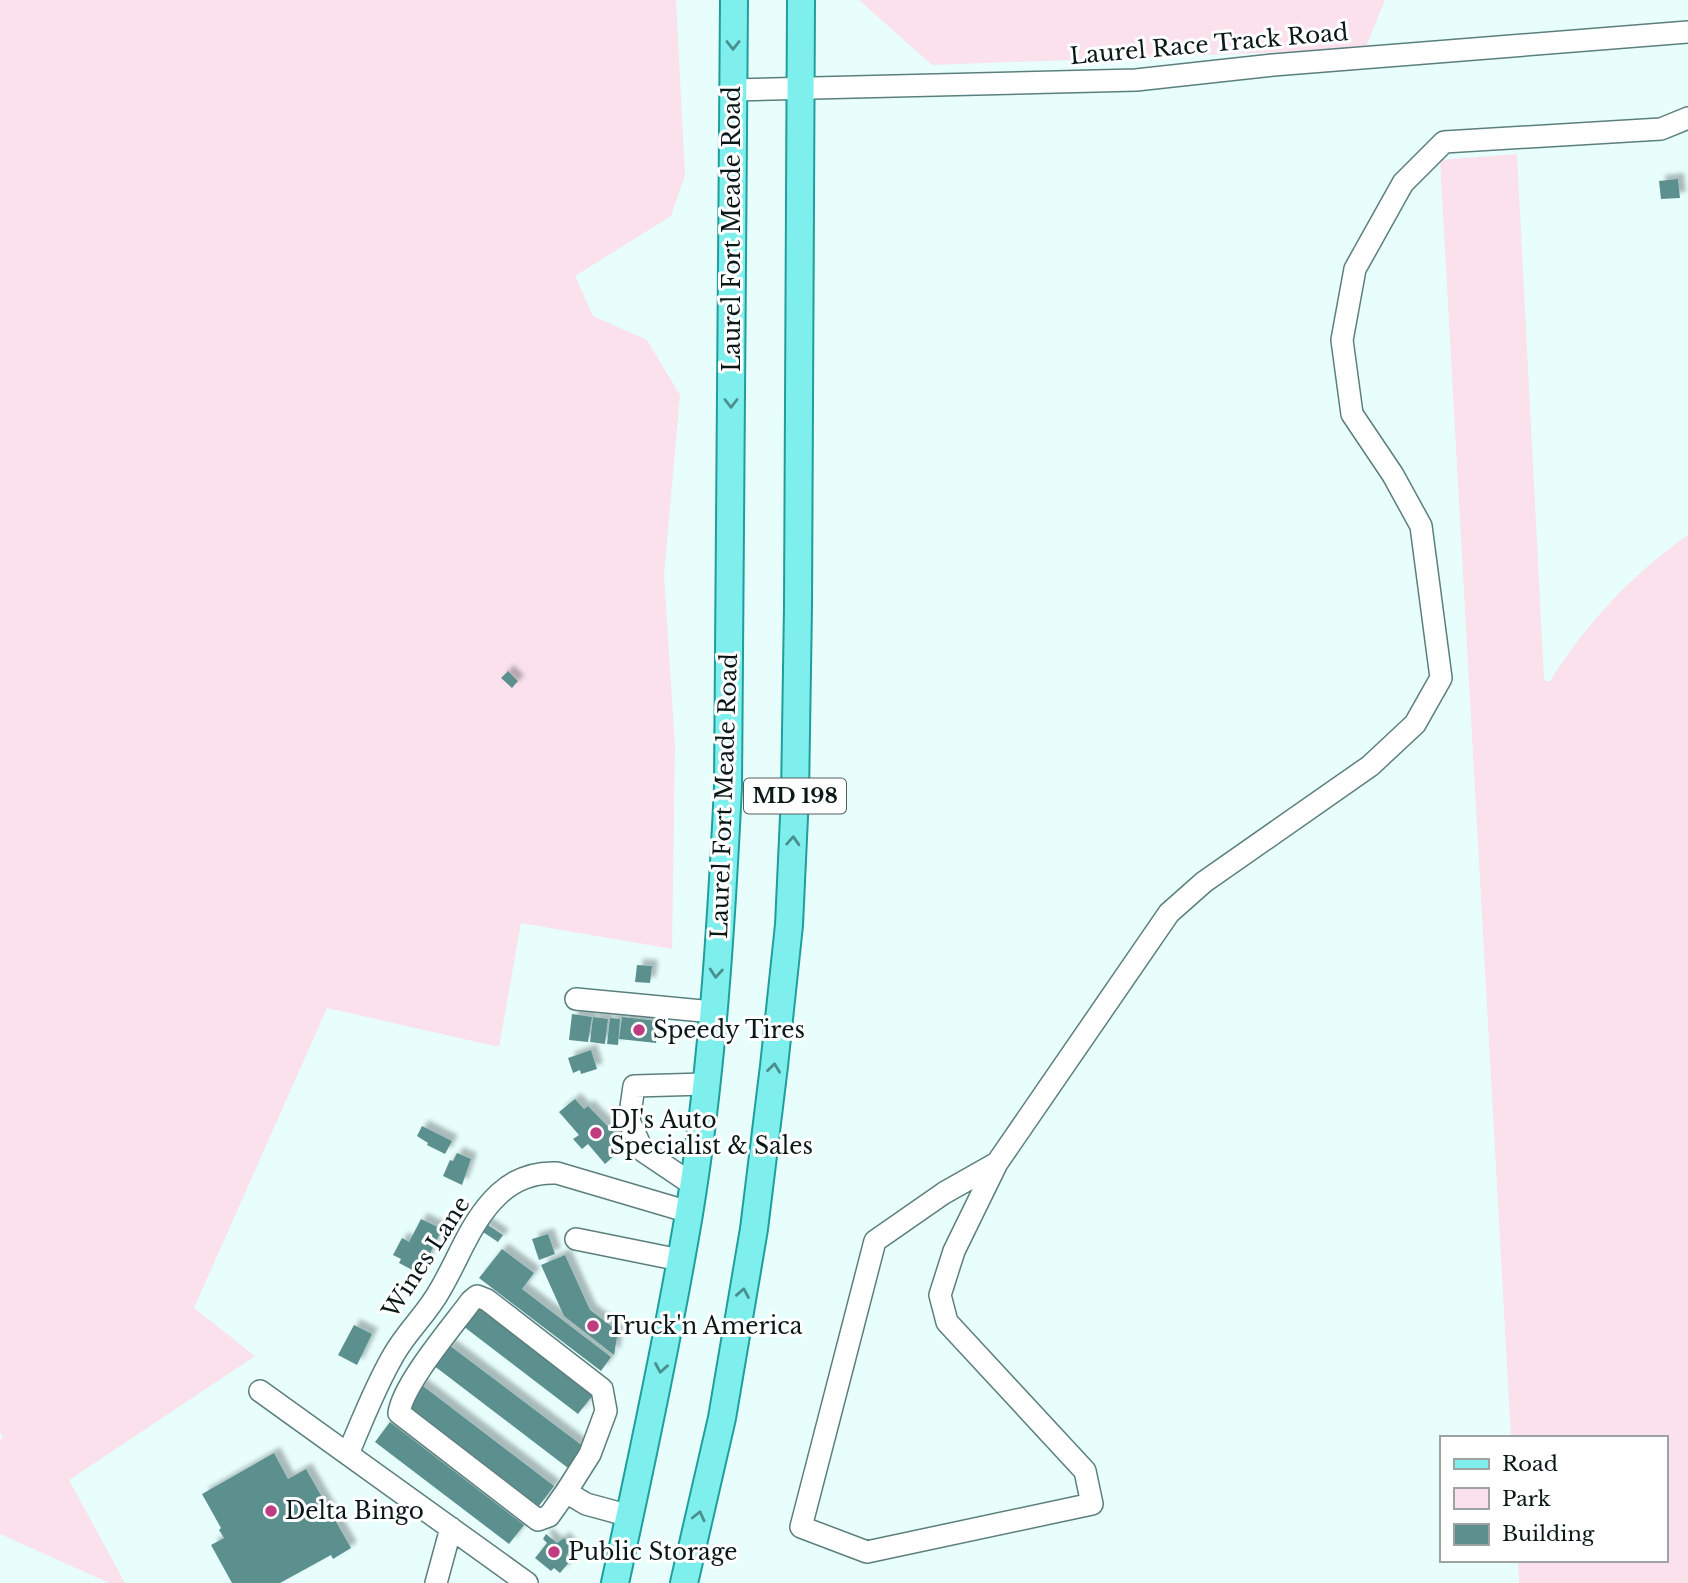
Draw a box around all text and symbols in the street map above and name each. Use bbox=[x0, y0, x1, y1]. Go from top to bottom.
street label: Laurel Race Track Road bbox=[1068, 18, 1350, 70]
one-way arrow bbox=[725, 40, 741, 51]
street label: Laurel Fort Meade Road bbox=[718, 86, 746, 372]
one-way arrow bbox=[723, 398, 739, 409]
street label: Laurel Fort Meade Road bbox=[705, 653, 743, 939]
road number: MD 198 bbox=[744, 778, 846, 814]
one-way arrow bbox=[785, 836, 800, 847]
one-way arrow bbox=[709, 968, 724, 979]
place label: Speedy Tires bbox=[653, 1016, 805, 1044]
marker: Speedy Tires bbox=[631, 1022, 647, 1038]
one-way arrow bbox=[766, 1062, 781, 1074]
place label: DJ's Auto Specialist & Sales bbox=[610, 1106, 813, 1160]
marker: DJ's Auto Specialist & Sales bbox=[588, 1125, 604, 1141]
street label: Wines Lane bbox=[376, 1191, 476, 1324]
one-way arrow bbox=[735, 1287, 750, 1299]
place label: Truck'n America bbox=[607, 1312, 803, 1340]
marker: Truck'n America bbox=[585, 1318, 601, 1334]
one-way arrow bbox=[654, 1362, 669, 1374]
legend bbox=[1440, 1436, 1667, 1562]
text: Road bbox=[1502, 1451, 1558, 1477]
text: Park bbox=[1502, 1486, 1551, 1512]
place label: Delta Bingo bbox=[285, 1497, 424, 1525]
marker: Delta Bingo bbox=[263, 1503, 279, 1519]
one-way arrow bbox=[691, 1511, 705, 1523]
text: Building bbox=[1502, 1521, 1595, 1547]
place label: Public Storage bbox=[568, 1538, 738, 1566]
marker: Public Storage bbox=[546, 1544, 562, 1560]

